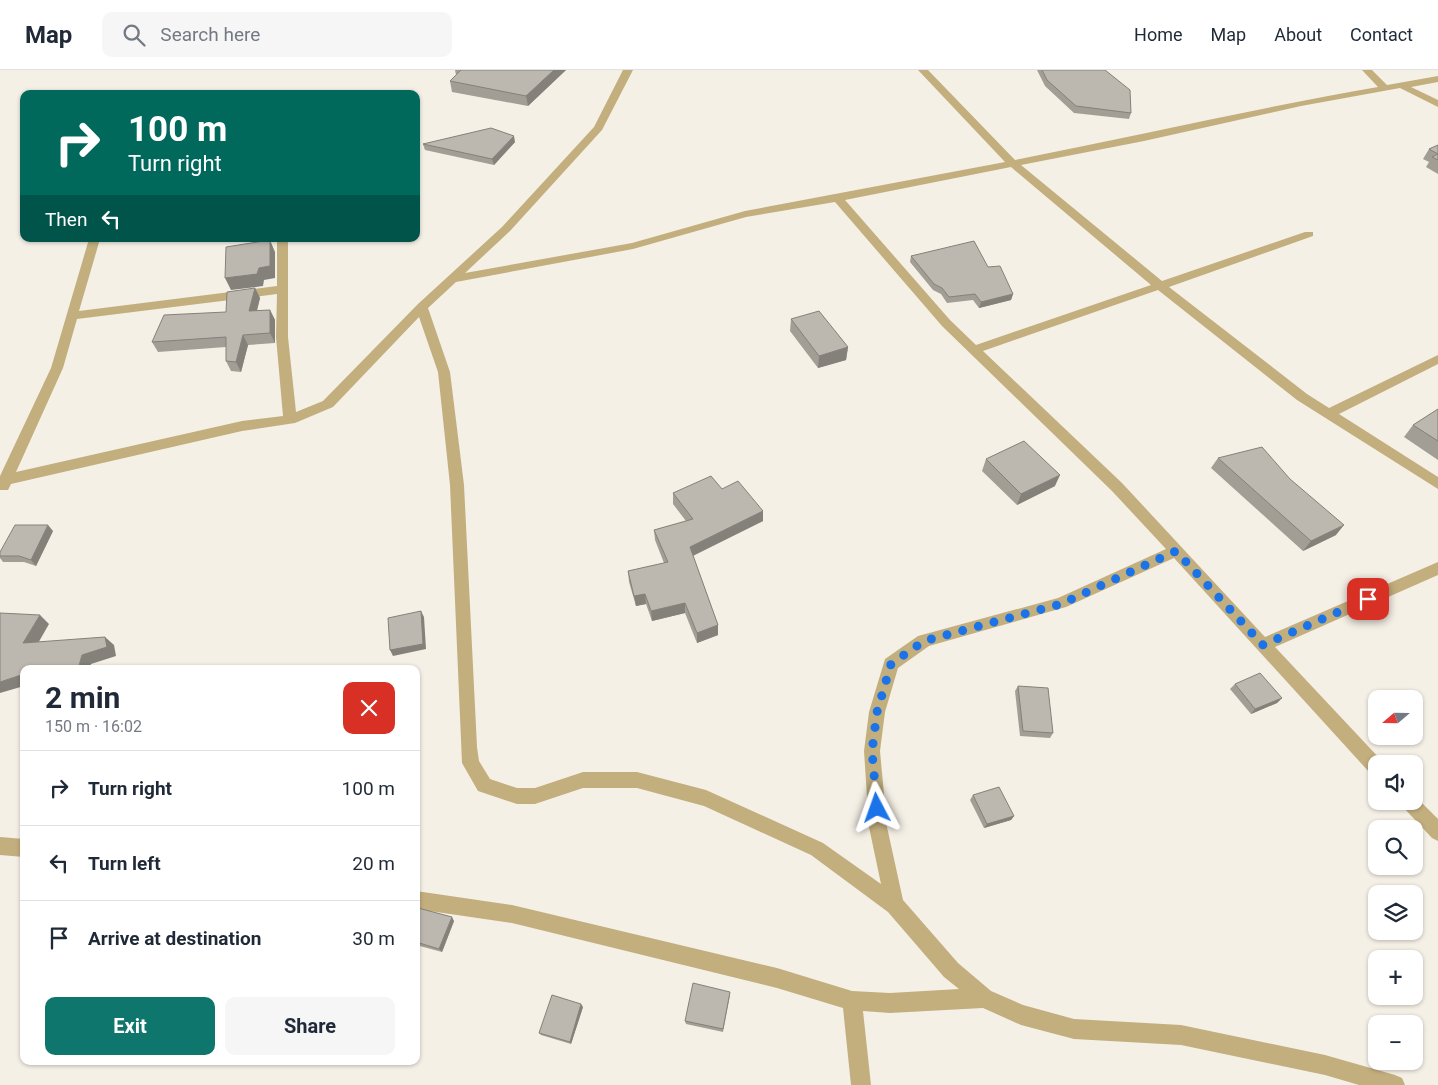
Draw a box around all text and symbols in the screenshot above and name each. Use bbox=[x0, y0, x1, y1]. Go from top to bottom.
search box bbox=[102, 12, 452, 57]
text: Map bbox=[25, 21, 72, 49]
icon: search bbox=[120, 21, 148, 49]
text: Search here bbox=[160, 23, 260, 46]
text: Home bbox=[1134, 24, 1183, 45]
text: Map bbox=[1211, 24, 1246, 45]
text: About bbox=[1274, 24, 1322, 45]
text: Contact bbox=[1350, 24, 1413, 45]
text: 100 m bbox=[128, 109, 227, 150]
icon: right bbox=[45, 110, 110, 175]
text: Turn right bbox=[128, 151, 222, 176]
icon: left bbox=[97, 205, 125, 233]
text: Then bbox=[45, 208, 87, 231]
pin bbox=[1347, 578, 1389, 620]
icon: arrive bbox=[1354, 585, 1382, 613]
text: 2 min bbox=[45, 680, 120, 715]
button: close bbox=[343, 682, 395, 734]
north arrow bbox=[1368, 690, 1422, 745]
map controls bbox=[1368, 690, 1423, 1070]
text: 150 m · 16:02 bbox=[45, 717, 142, 736]
button: sound bbox=[1368, 755, 1423, 810]
icon: right bbox=[45, 774, 73, 802]
text: Turn right bbox=[88, 777, 172, 800]
text: 100 m bbox=[342, 777, 395, 800]
position arrow bbox=[850, 781, 902, 833]
button: search bbox=[1368, 820, 1423, 875]
icon: left bbox=[45, 849, 73, 877]
text: Turn left bbox=[88, 852, 161, 875]
text: 20 m bbox=[352, 852, 395, 875]
button: layers bbox=[1368, 885, 1423, 940]
icon: arrive bbox=[45, 924, 73, 952]
text: Arrive at destination bbox=[88, 927, 261, 950]
text: 30 m bbox=[352, 927, 395, 950]
button: + bbox=[1368, 950, 1423, 1005]
button: Exit bbox=[45, 997, 215, 1055]
button: Share bbox=[225, 997, 395, 1055]
button: − bbox=[1368, 1015, 1423, 1070]

